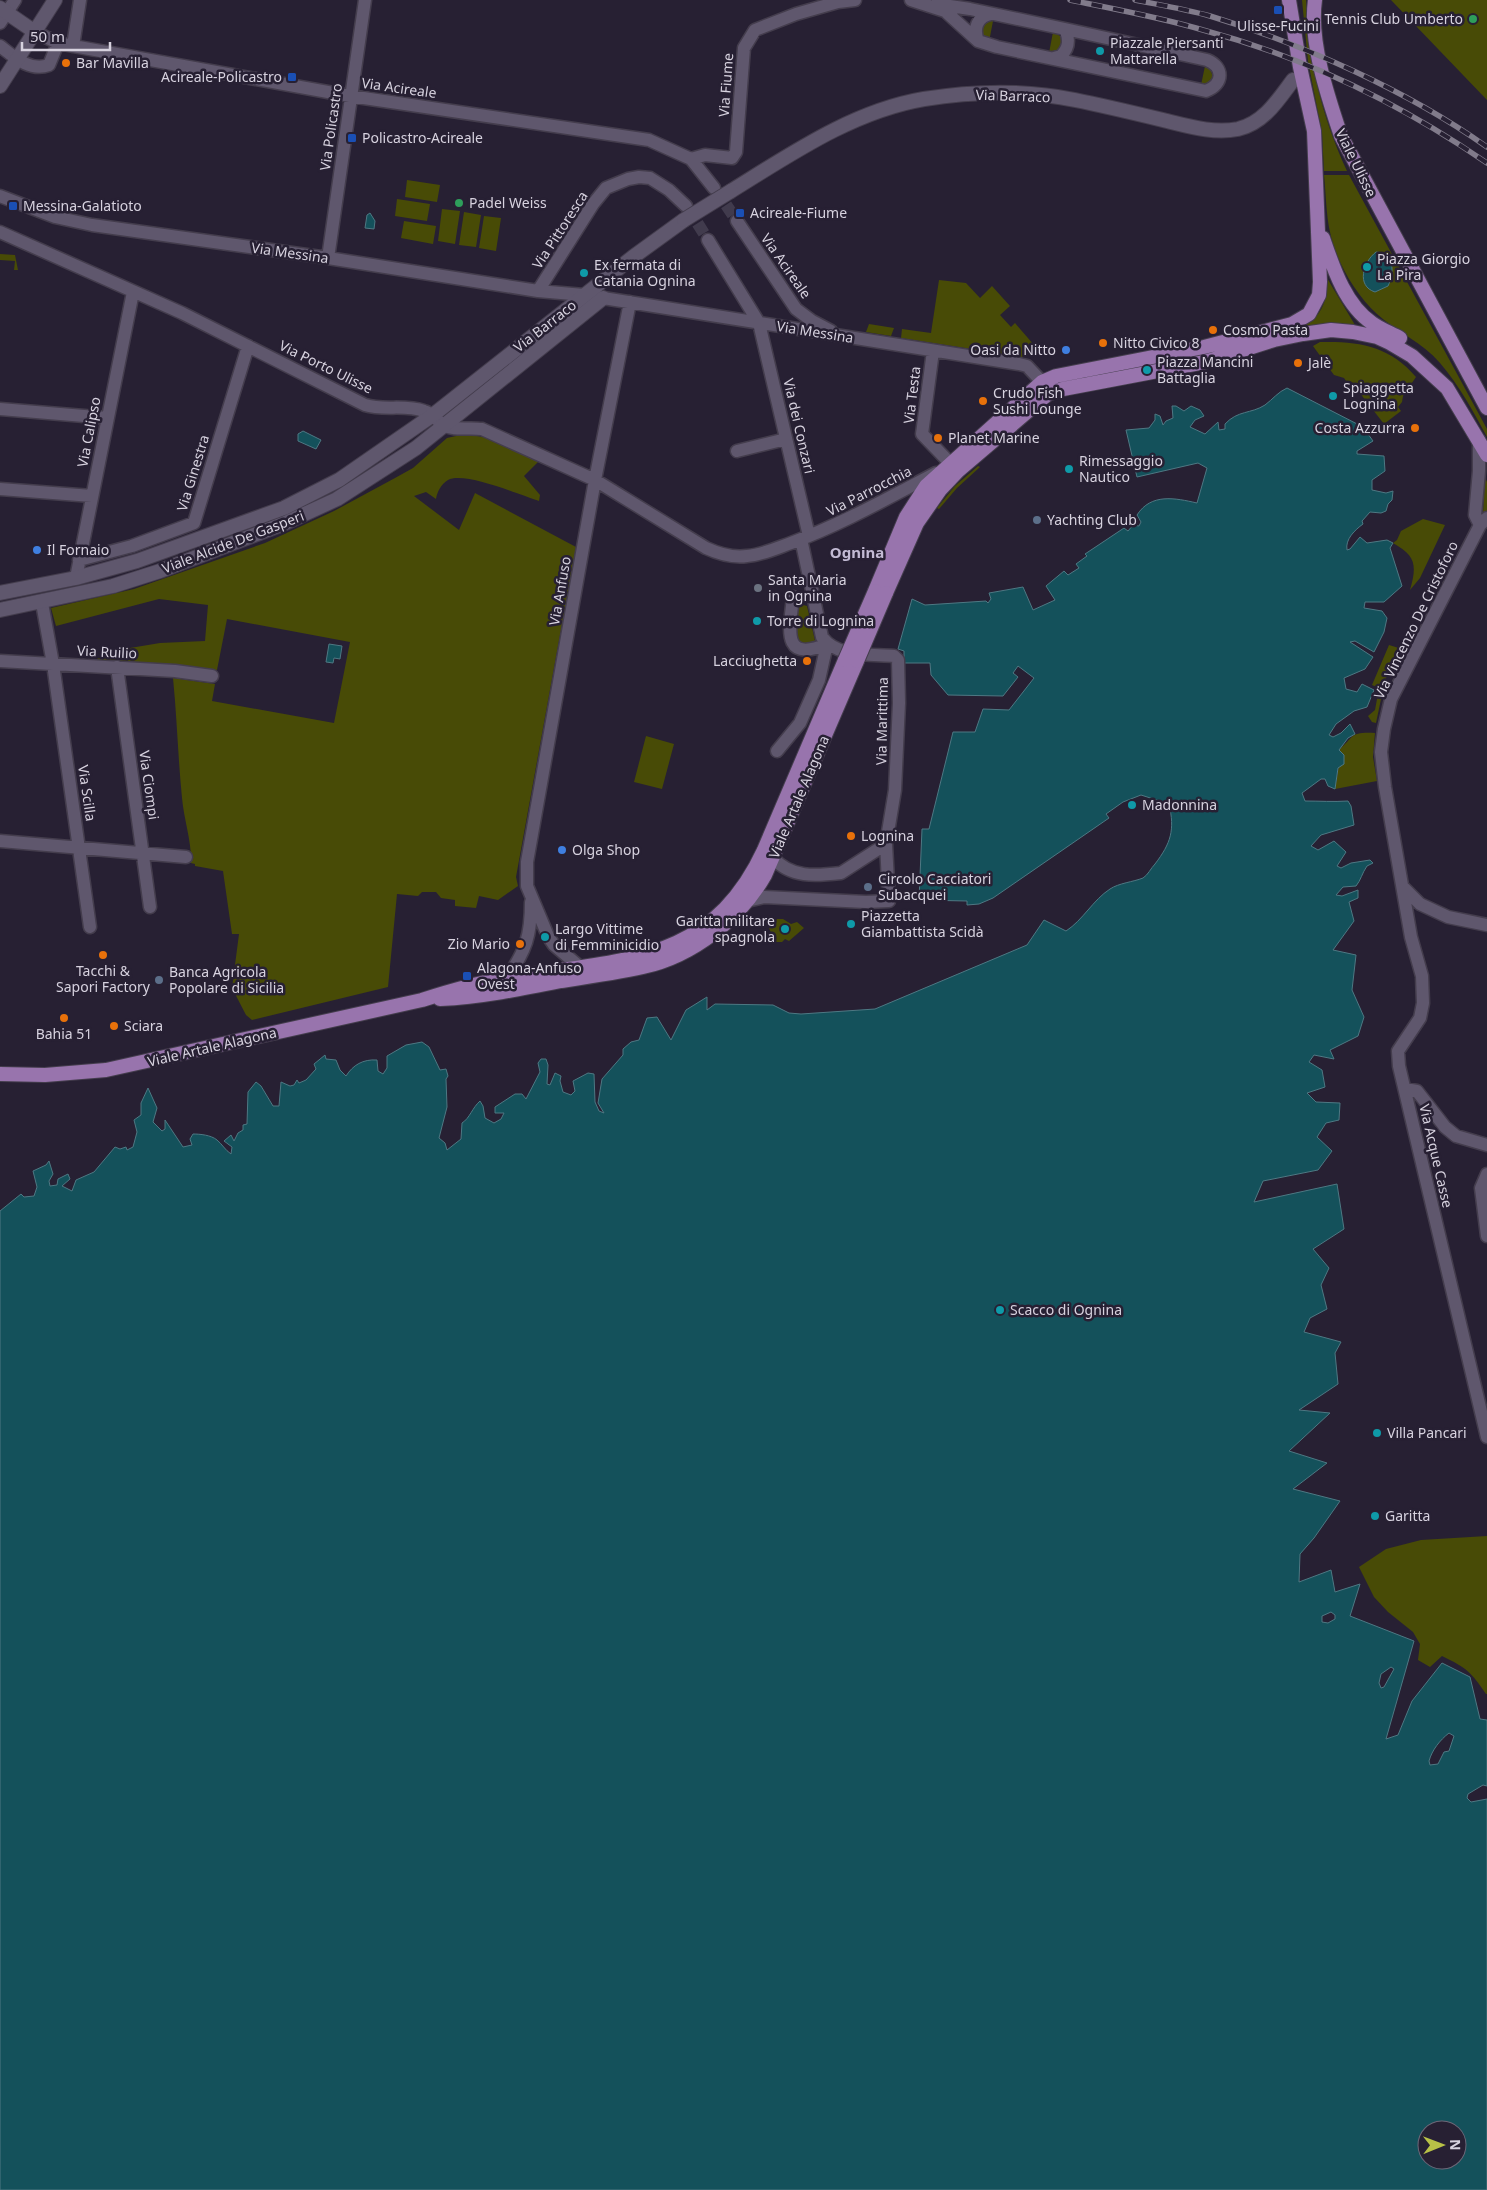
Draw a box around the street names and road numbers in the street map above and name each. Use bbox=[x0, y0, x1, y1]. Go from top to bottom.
street label: Via Fiume bbox=[714, 52, 737, 118]
street label: Via Acireale bbox=[360, 73, 438, 102]
street label: Via Policastro bbox=[315, 82, 346, 172]
street label: Via Barraco bbox=[975, 85, 1051, 106]
street label: Viale Ulisse bbox=[1332, 125, 1381, 200]
street label: Via Pittoresca bbox=[527, 187, 592, 272]
street label: Via Acireale bbox=[757, 229, 816, 302]
street label: Via Messina bbox=[250, 238, 330, 267]
street label: Via Barraco bbox=[509, 295, 580, 356]
street label: Via Messina bbox=[775, 316, 855, 347]
street label: Via Porto Ulisse bbox=[276, 336, 376, 398]
street label: Via Testa bbox=[899, 365, 924, 425]
street label: Via dei Conzari bbox=[779, 376, 820, 475]
street label: Via Calipso bbox=[72, 395, 105, 469]
street label: Via Ginestra bbox=[172, 432, 213, 513]
street label: Via Parrocchia bbox=[823, 461, 915, 520]
street label: Viale Alcide De Gasperi bbox=[159, 506, 306, 577]
street label: Via Vincenzo De Cristoforo bbox=[1369, 538, 1462, 702]
street label: Via Anfuso bbox=[544, 555, 575, 627]
street label: Via Ruilio bbox=[76, 640, 138, 663]
street label: Via Marittima bbox=[871, 677, 892, 765]
street label: Viale Artale Alagona bbox=[764, 732, 833, 861]
street label: Via Ciompi bbox=[135, 749, 164, 821]
street label: Via Scilla bbox=[74, 764, 101, 822]
street label: Viale Artale Alagona bbox=[146, 1022, 278, 1071]
street label: Via Acque Casse bbox=[1415, 1102, 1458, 1210]

